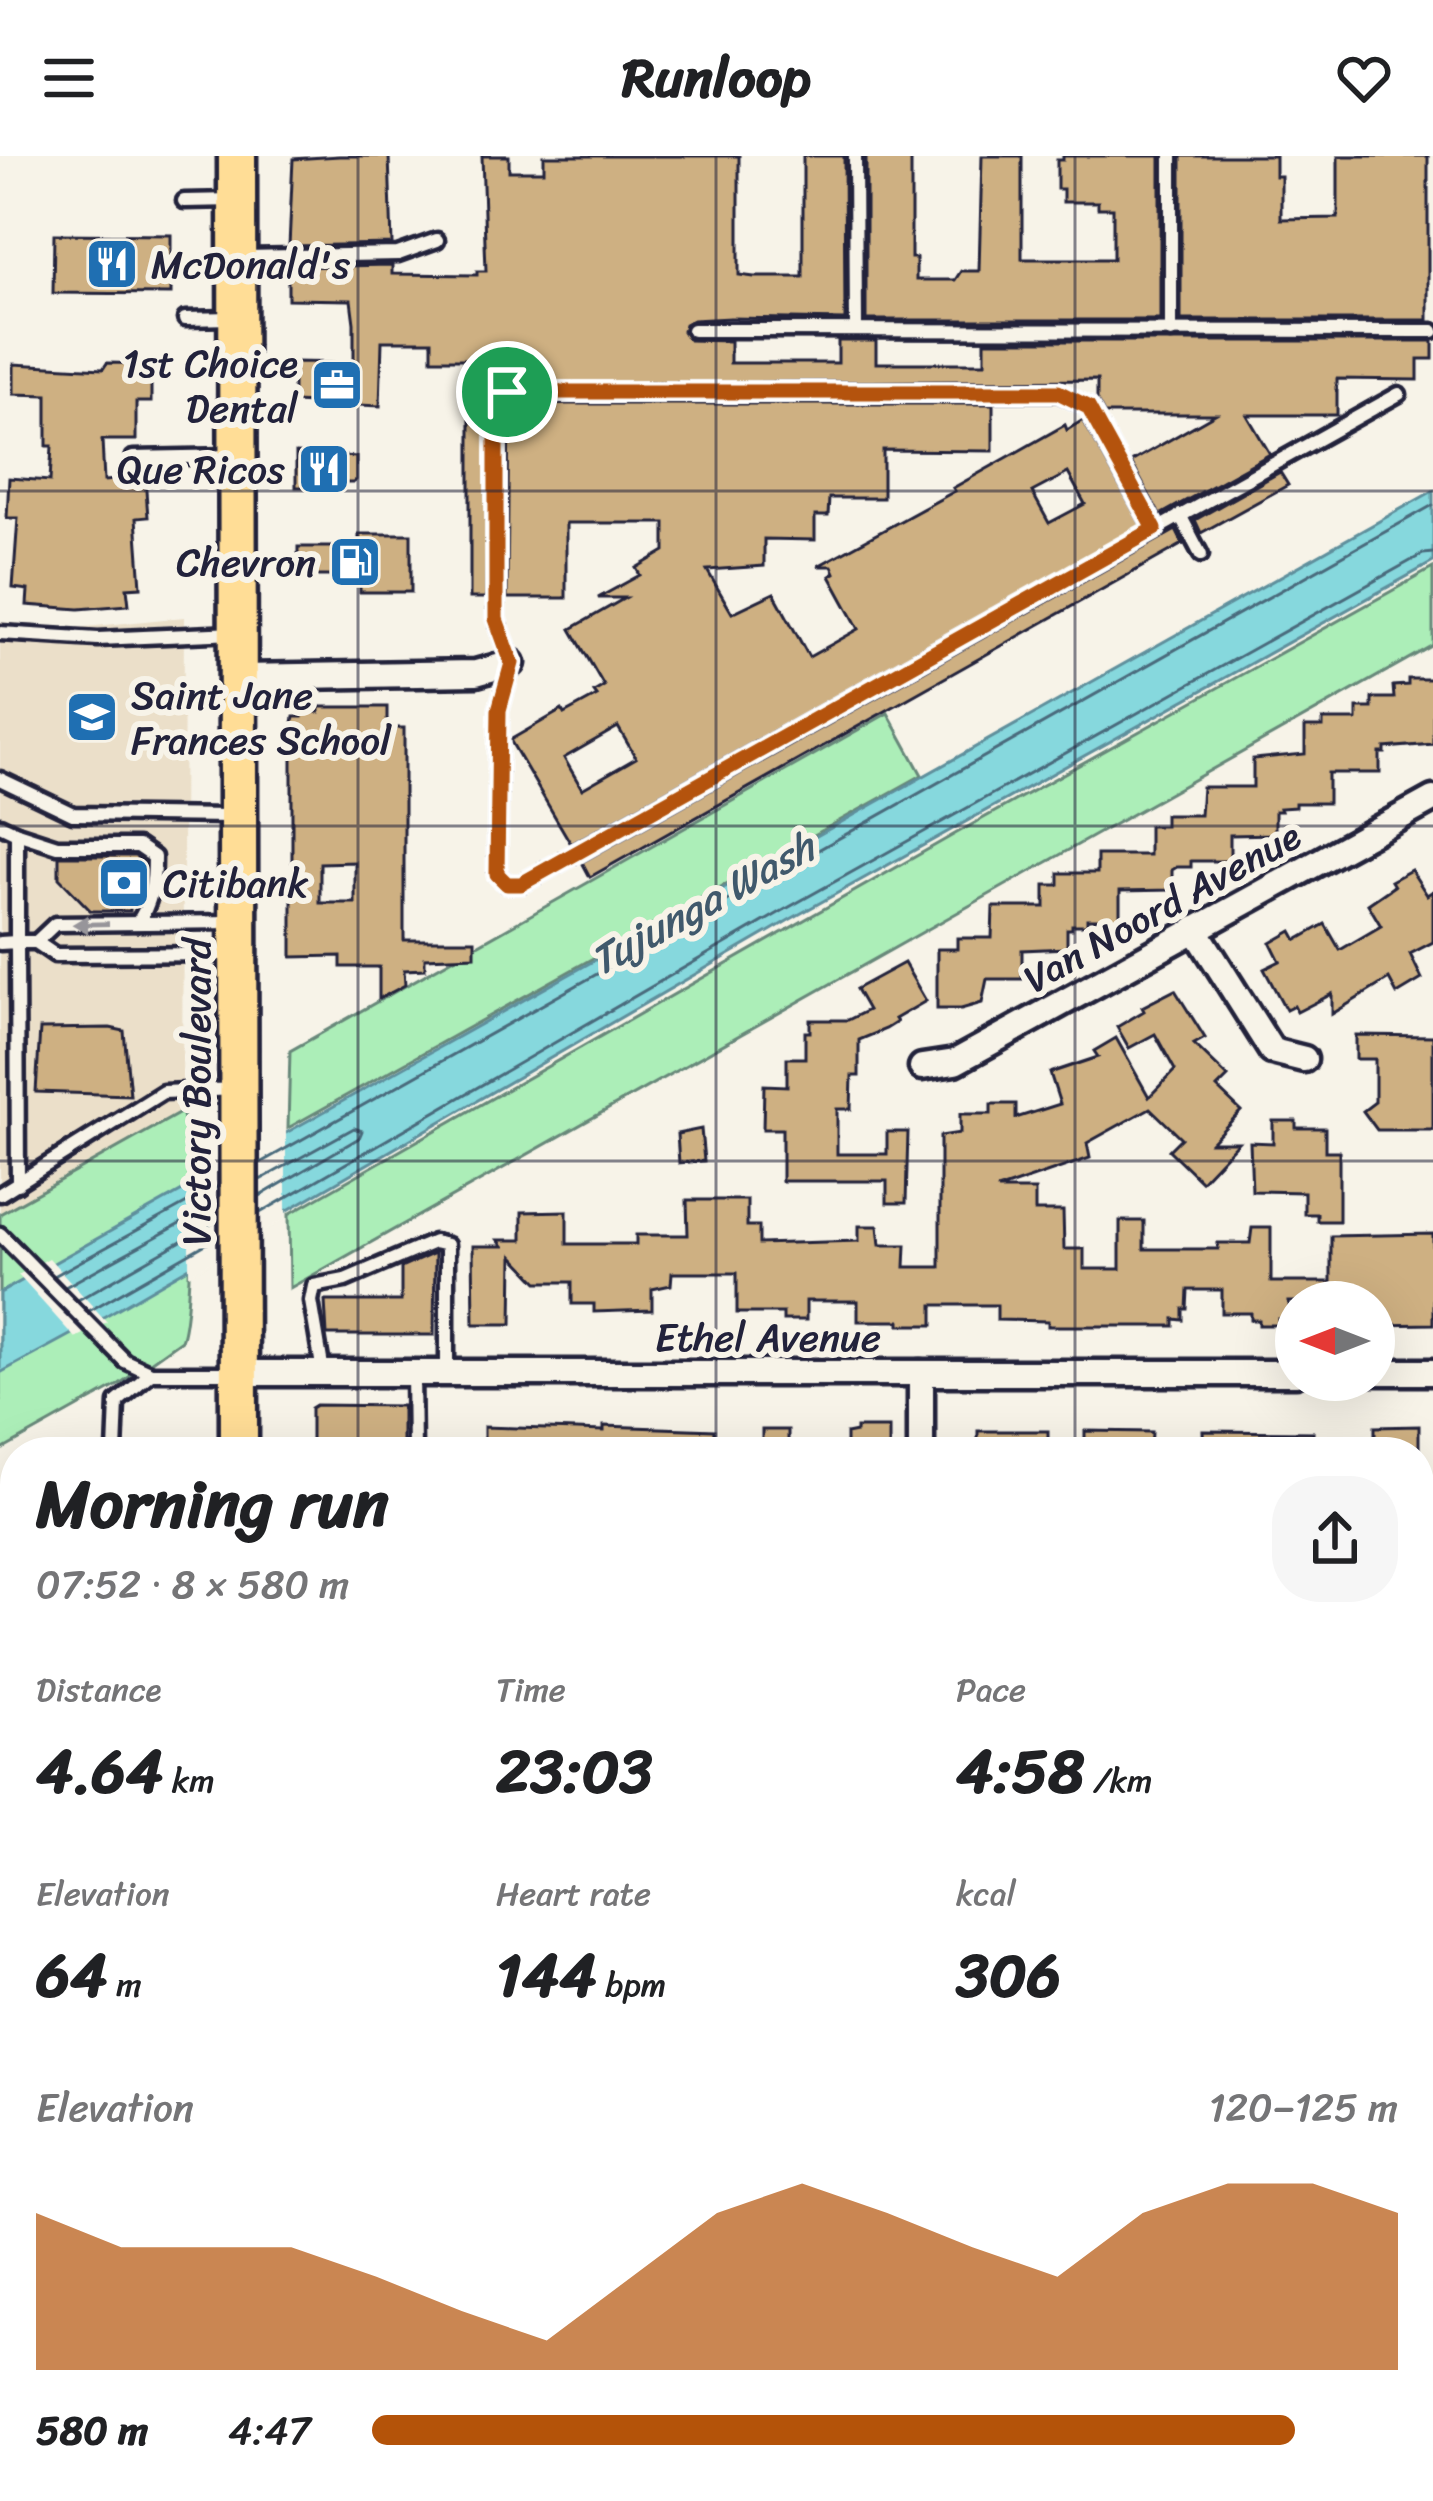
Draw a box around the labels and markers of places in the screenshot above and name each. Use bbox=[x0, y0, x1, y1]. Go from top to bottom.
place label: McDonald's bbox=[151, 230, 350, 299]
restaurant icon: McDonald's bbox=[84, 236, 140, 292]
place label: 1st Choice Dental bbox=[123, 329, 299, 443]
pin bbox=[456, 341, 558, 443]
office icon: 1st Choice Dental bbox=[309, 357, 365, 413]
place label: Que Ricos bbox=[117, 435, 285, 504]
restaurant icon: Que Ricos bbox=[296, 441, 352, 497]
place label: Chevron bbox=[176, 528, 316, 597]
fuel station icon: Chevron bbox=[327, 534, 383, 590]
place label: Saint Jane Frances School bbox=[131, 661, 392, 775]
school or university icon: Saint Jane Frances School bbox=[64, 689, 120, 745]
place label: Citibank bbox=[163, 849, 308, 918]
bank icon: Citibank bbox=[96, 855, 152, 911]

